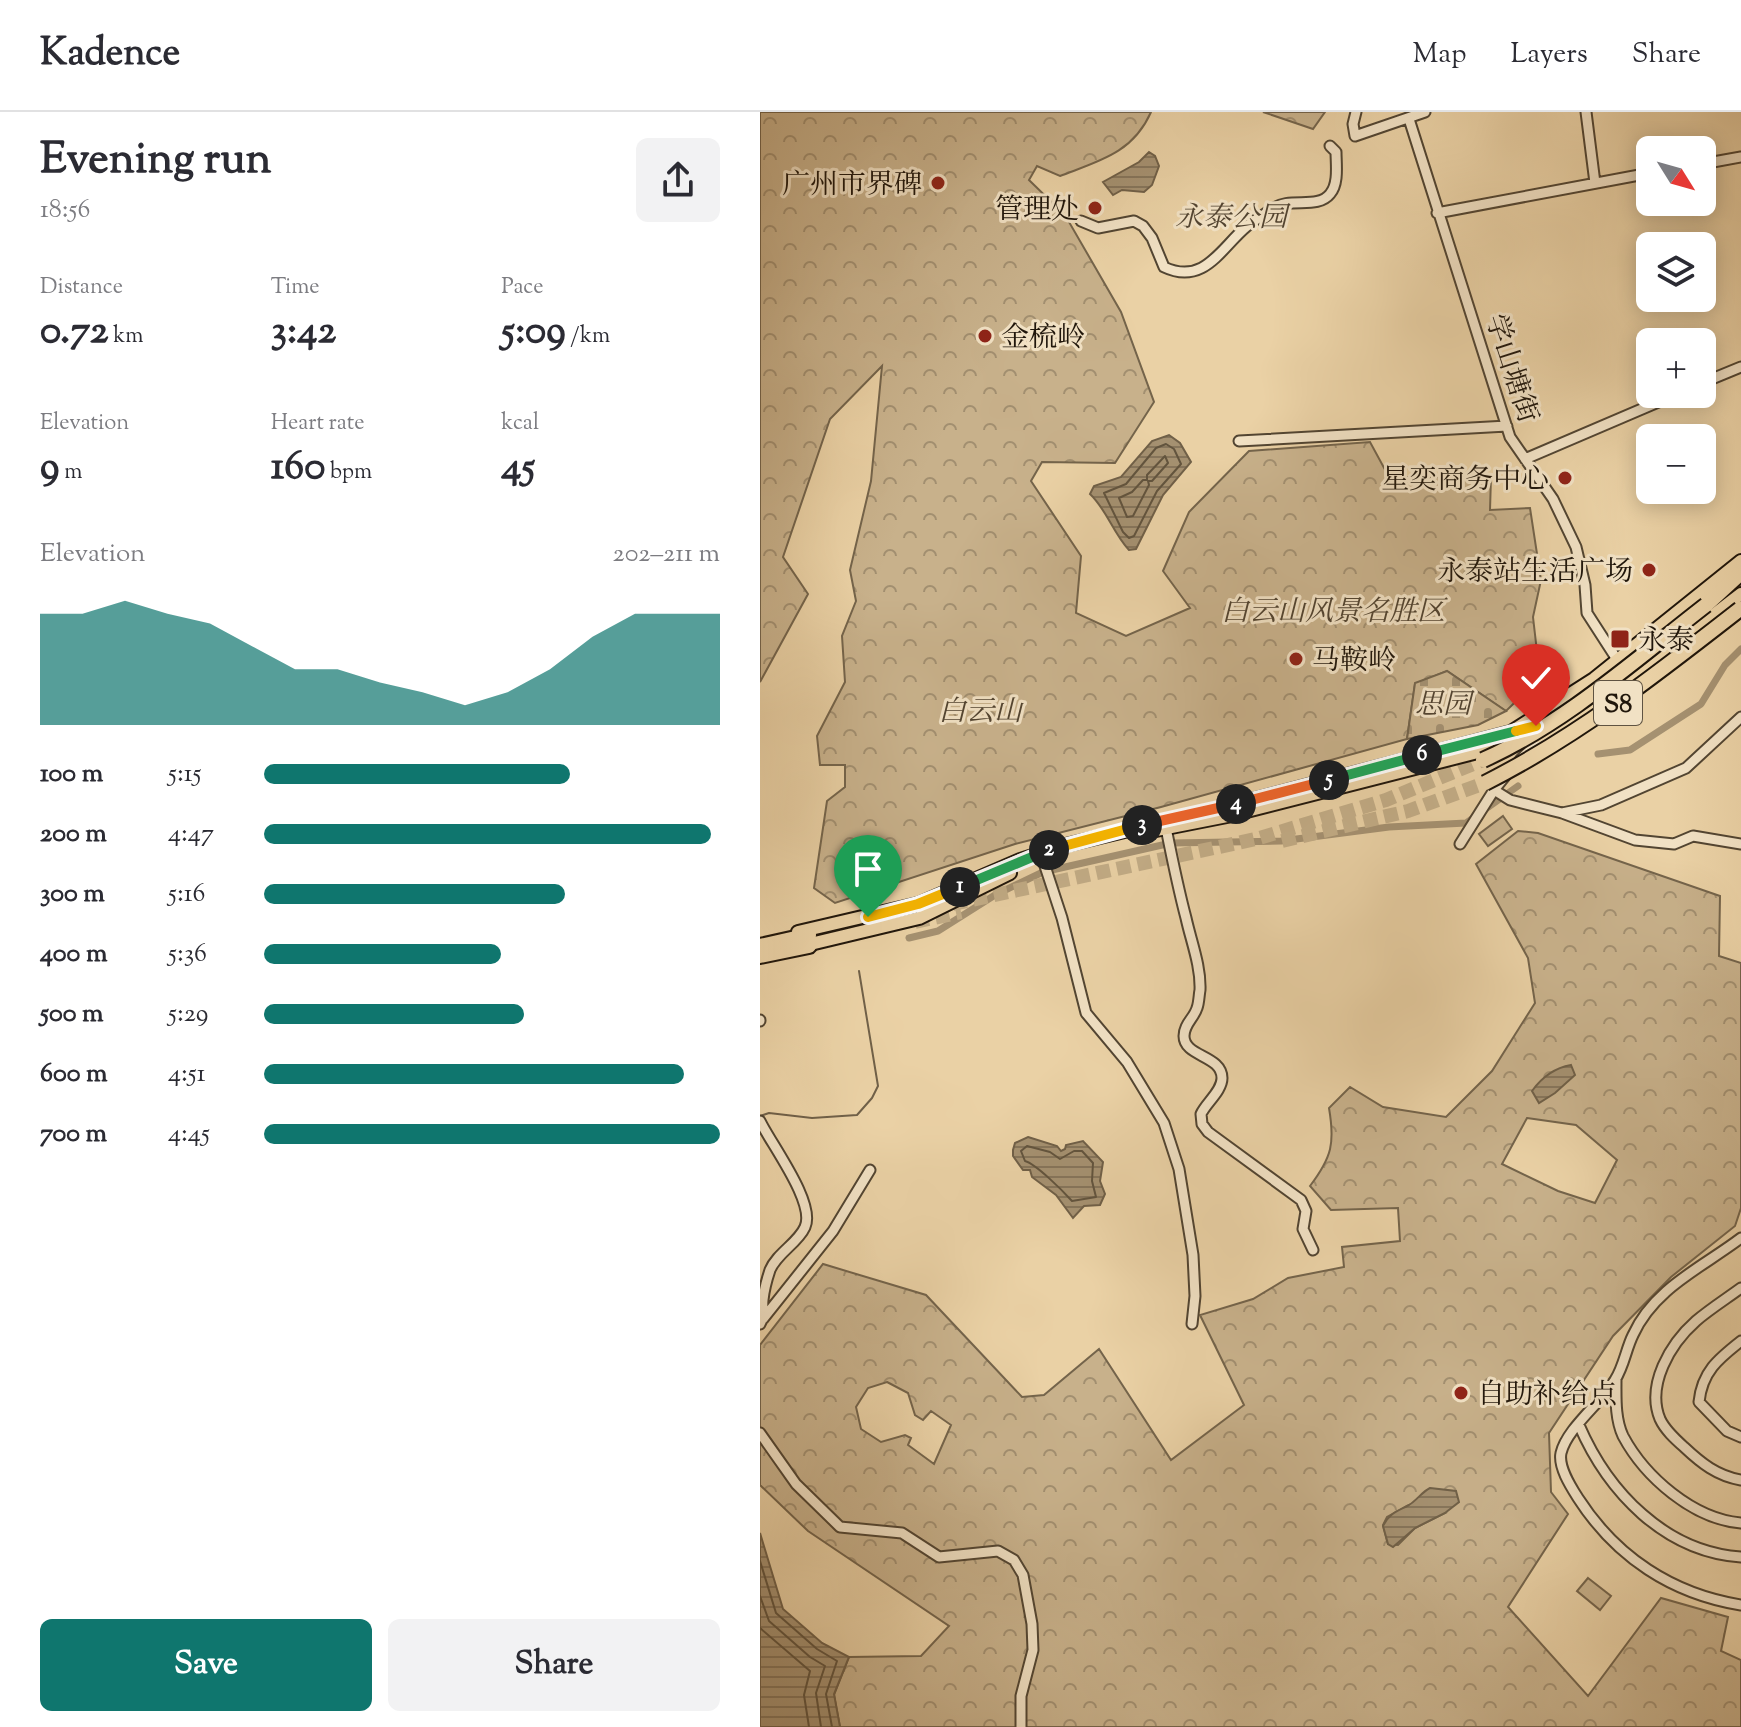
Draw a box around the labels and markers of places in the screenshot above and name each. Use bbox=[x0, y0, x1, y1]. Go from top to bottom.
place label: 广州市界碑 bbox=[782, 166, 922, 206]
marker: 广州市界碑 bbox=[929, 174, 947, 192]
place label: 管理处 bbox=[995, 191, 1079, 231]
marker: 管理处 bbox=[1086, 199, 1104, 217]
place label: 金梳岭 bbox=[1001, 319, 1085, 359]
marker: 金梳岭 bbox=[976, 327, 994, 345]
place label: 星奕商务中心 bbox=[1381, 461, 1549, 501]
marker: 星奕商务中心 bbox=[1556, 469, 1574, 487]
place label: 永泰站生活广场 bbox=[1437, 553, 1633, 593]
marker: 永泰站生活广场 bbox=[1640, 561, 1658, 579]
place label: 永泰 bbox=[1638, 622, 1694, 662]
marker: 永泰 bbox=[1609, 628, 1631, 650]
place label: 马鞍岭 bbox=[1312, 642, 1396, 682]
pin bbox=[1502, 644, 1570, 726]
marker: 马鞍岭 bbox=[1287, 650, 1305, 668]
pin: 6 bbox=[1402, 735, 1442, 775]
pin: 5 bbox=[1309, 760, 1349, 800]
pin: 4 bbox=[1216, 784, 1256, 824]
pin: 3 bbox=[1122, 805, 1162, 845]
pin: 2 bbox=[1029, 830, 1069, 870]
pin bbox=[834, 835, 902, 917]
pin: 1 bbox=[940, 867, 980, 907]
place label: 自助补给点 bbox=[1477, 1376, 1617, 1416]
marker: 自助补给点 bbox=[1452, 1384, 1470, 1402]

